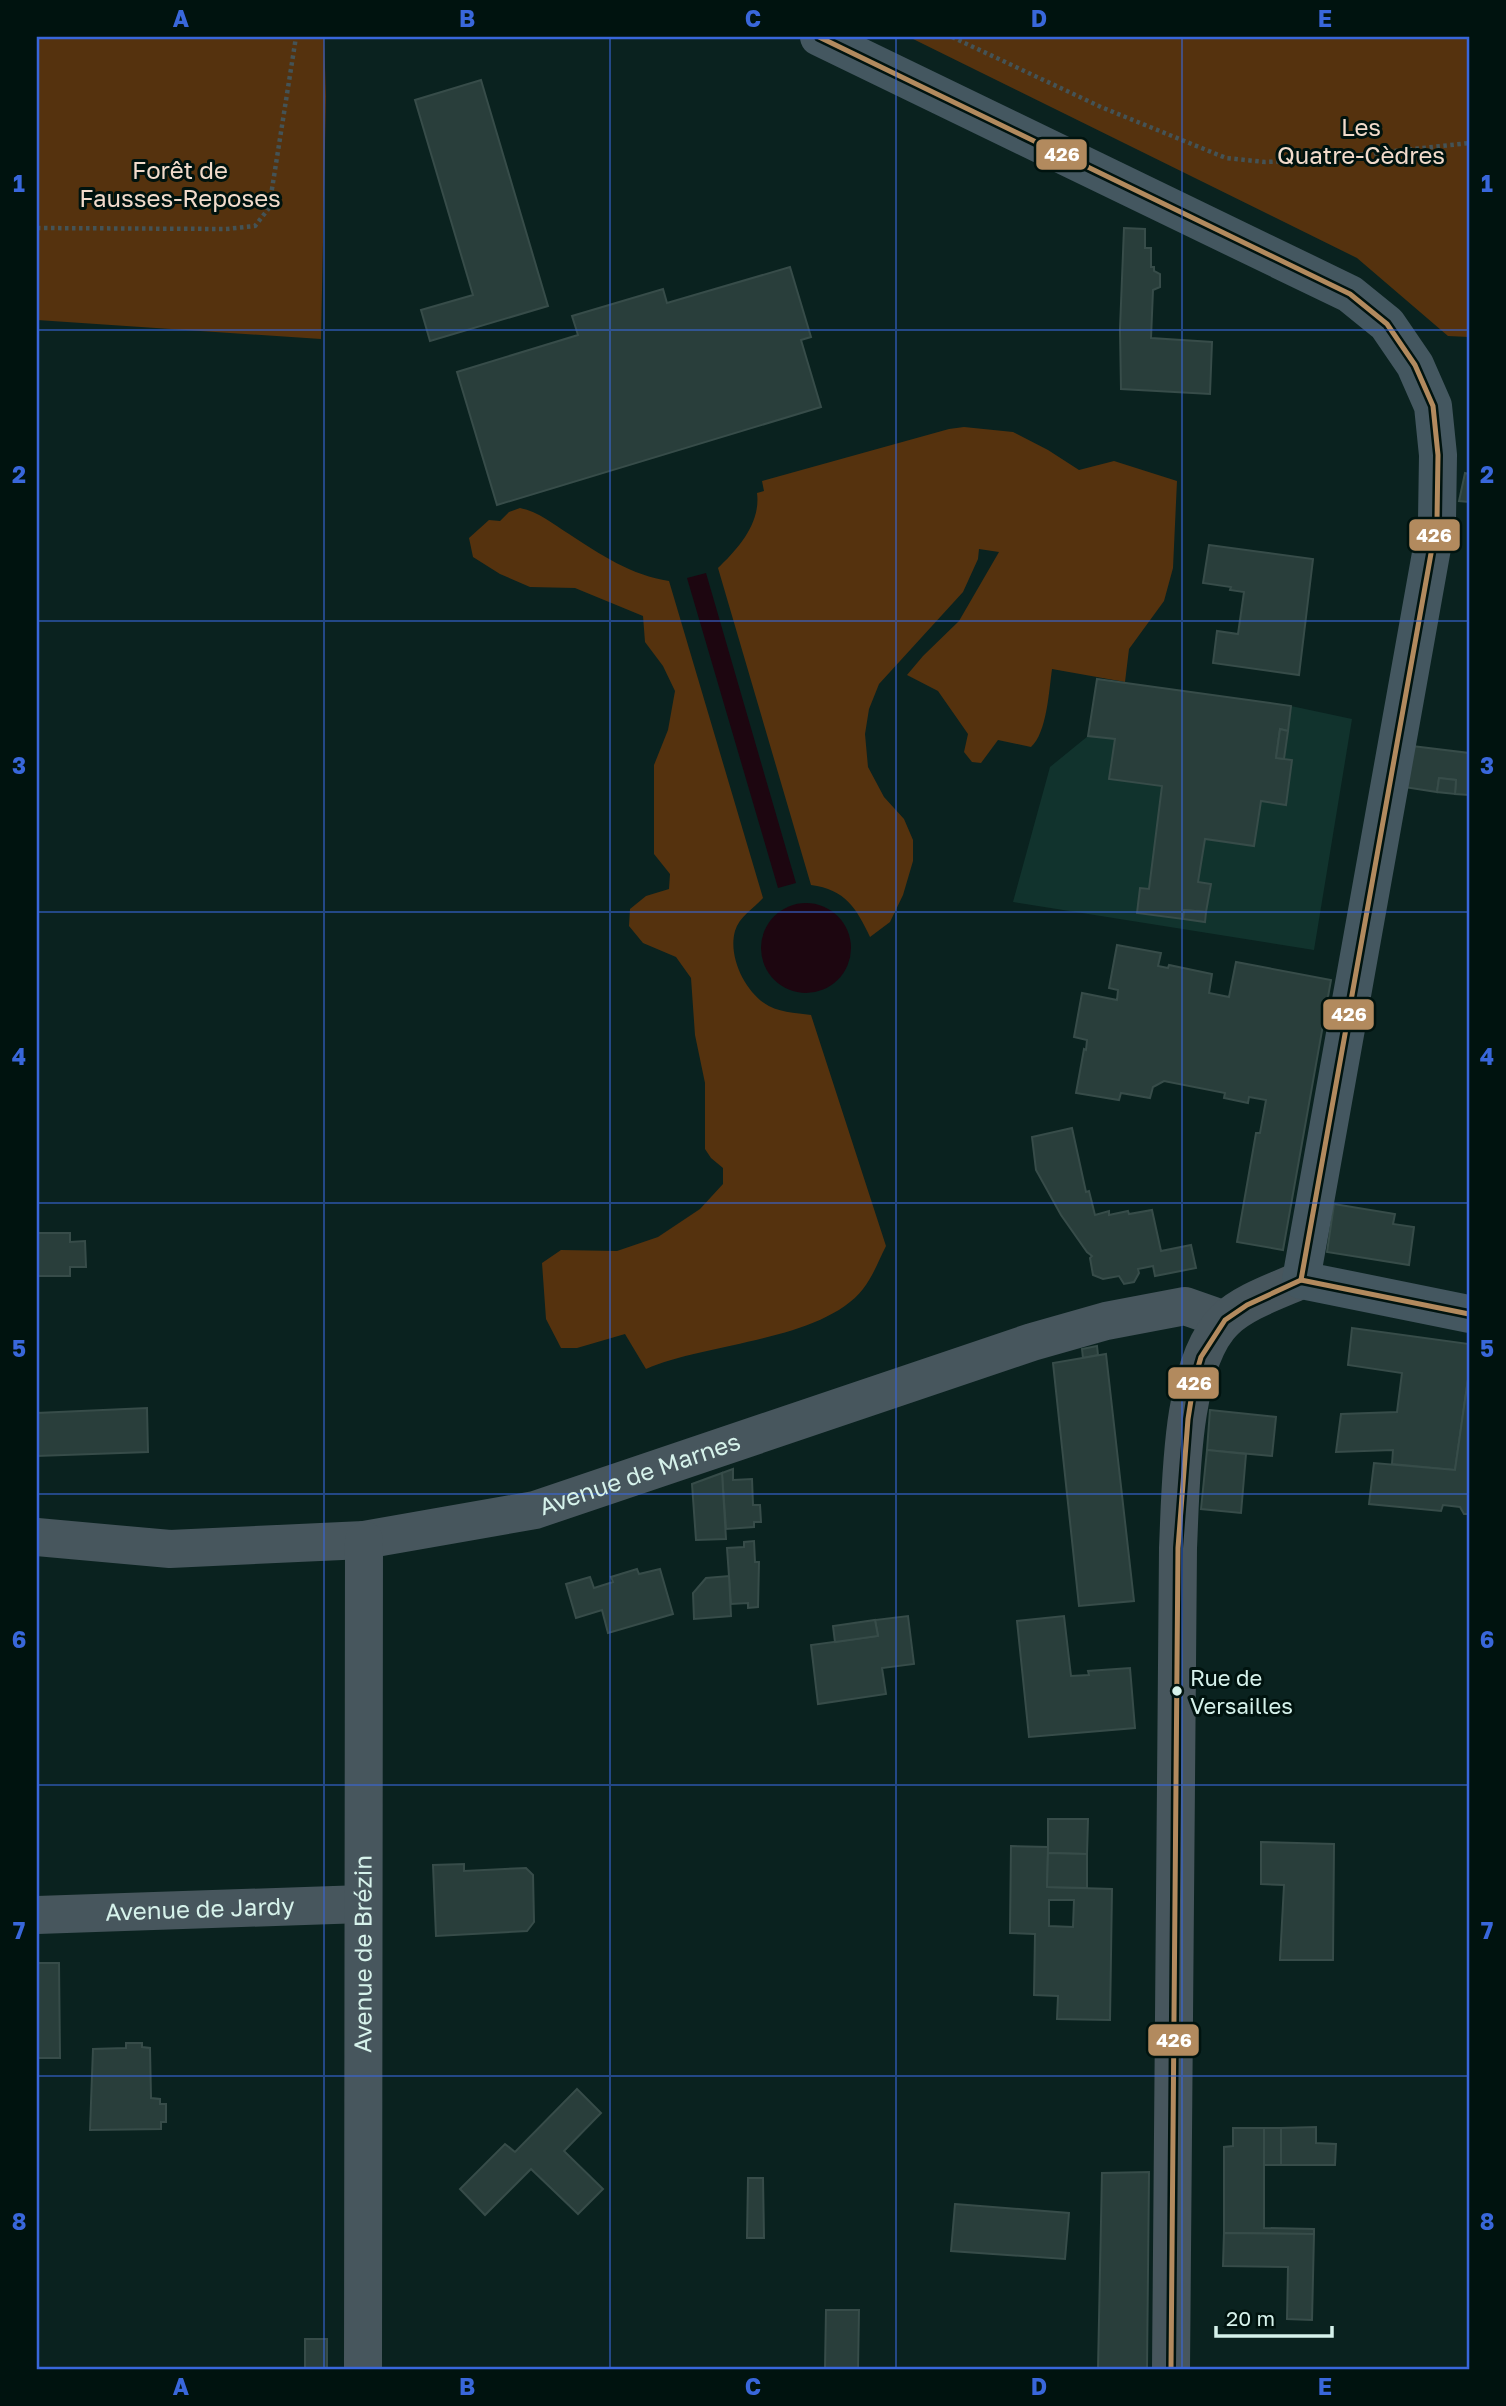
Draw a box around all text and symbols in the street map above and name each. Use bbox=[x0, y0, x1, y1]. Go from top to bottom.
text: A bbox=[173, 4, 190, 32]
text: B bbox=[459, 4, 475, 32]
text: C bbox=[745, 4, 761, 32]
text: D bbox=[1031, 4, 1047, 32]
text: E bbox=[1318, 4, 1332, 32]
park label: Les Quatre-Cèdres bbox=[1277, 112, 1445, 169]
line badge: 426 bbox=[1035, 138, 1088, 171]
text: 426 bbox=[1044, 142, 1080, 165]
park label: Forêt de Fausses-Reposes bbox=[79, 155, 281, 212]
text: 1 bbox=[13, 169, 25, 197]
text: 1 bbox=[1481, 169, 1493, 197]
text: 2 bbox=[12, 460, 26, 488]
text: 2 bbox=[1480, 460, 1494, 488]
line badge: 426 bbox=[1408, 518, 1461, 552]
text: 426 bbox=[1416, 523, 1452, 546]
text: 3 bbox=[12, 751, 26, 779]
text: 3 bbox=[1480, 751, 1494, 779]
line badge: 426 bbox=[1322, 998, 1375, 1031]
text: 426 bbox=[1331, 1002, 1367, 1025]
text: 4 bbox=[12, 1042, 26, 1070]
text: 4 bbox=[1480, 1042, 1494, 1070]
text: 5 bbox=[12, 1334, 26, 1362]
text: 5 bbox=[1480, 1334, 1494, 1362]
line badge: 426 bbox=[1167, 1366, 1220, 1400]
text: 426 bbox=[1176, 1371, 1212, 1394]
street label: Avenue de Marnes bbox=[535, 1426, 744, 1521]
text: 6 bbox=[12, 1625, 26, 1653]
text: 6 bbox=[1480, 1625, 1494, 1653]
place label: Rue de Versailles bbox=[1190, 1664, 1293, 1719]
marker: Rue de Versailles bbox=[1170, 1684, 1184, 1698]
street label: Avenue de Brézin bbox=[347, 1855, 377, 2053]
street label: Avenue de Jardy bbox=[105, 1890, 295, 1926]
text: 7 bbox=[13, 1916, 25, 1944]
text: 7 bbox=[1481, 1916, 1493, 1944]
line badge: 426 bbox=[1147, 2023, 1200, 2057]
text: 426 bbox=[1156, 2028, 1192, 2051]
text: 8 bbox=[12, 2207, 26, 2235]
text: 8 bbox=[1480, 2207, 1494, 2235]
scale bar bbox=[1216, 2294, 1331, 2338]
text: 20 m bbox=[1226, 2305, 1275, 2331]
text: A bbox=[173, 2372, 190, 2400]
text: B bbox=[459, 2372, 475, 2400]
text: C bbox=[745, 2372, 761, 2400]
text: D bbox=[1031, 2372, 1047, 2400]
text: E bbox=[1318, 2372, 1332, 2400]

